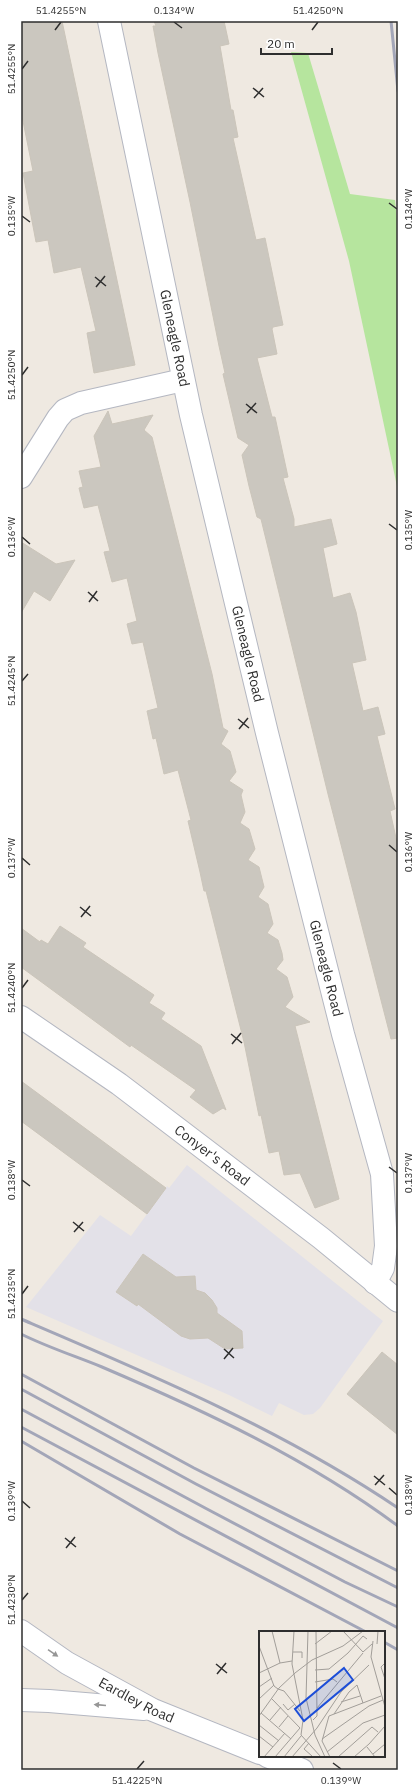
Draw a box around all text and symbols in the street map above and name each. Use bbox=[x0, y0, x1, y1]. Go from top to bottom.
text: 51.4255°N bbox=[36, 4, 86, 17]
text: 0.134°W bbox=[154, 4, 194, 17]
text: 51.4250°N bbox=[293, 4, 343, 17]
scale bar bbox=[261, 30, 332, 56]
text: 20 m bbox=[267, 36, 295, 51]
text: 51.4255°N bbox=[5, 44, 18, 94]
text: 0.134°W bbox=[402, 189, 415, 229]
text: 0.135°W bbox=[5, 196, 18, 236]
street label: Gleneagle Road bbox=[156, 288, 194, 388]
text: 51.4250°N bbox=[5, 350, 18, 400]
text: 0.135°W bbox=[402, 510, 415, 550]
text: 0.136°W bbox=[5, 517, 18, 557]
street label: Gleneagle Road bbox=[228, 604, 268, 704]
text: 51.4245°N bbox=[5, 656, 18, 706]
text: 0.136°W bbox=[402, 832, 415, 872]
text: 0.137°W bbox=[5, 838, 18, 878]
street label: Gleneagle Road bbox=[306, 918, 347, 1018]
text: 51.4240°N bbox=[5, 963, 18, 1013]
street label: Conyer's Road bbox=[171, 1121, 254, 1190]
text: 0.137°W bbox=[402, 1153, 415, 1193]
text: 0.138°W bbox=[5, 1160, 18, 1200]
text: 51.4235°N bbox=[5, 1269, 18, 1319]
text: 0.138°W bbox=[402, 1475, 415, 1515]
text: 0.139°W bbox=[5, 1481, 18, 1521]
text: 51.4230°N bbox=[5, 1575, 18, 1625]
inset map bbox=[259, 1631, 385, 1757]
one-way arrow bbox=[48, 1649, 58, 1657]
street label: Eardley Road bbox=[96, 1673, 177, 1727]
one-way arrow bbox=[94, 1702, 106, 1708]
text: 51.4225°N bbox=[112, 1774, 162, 1787]
text: 0.139°W bbox=[321, 1774, 361, 1787]

